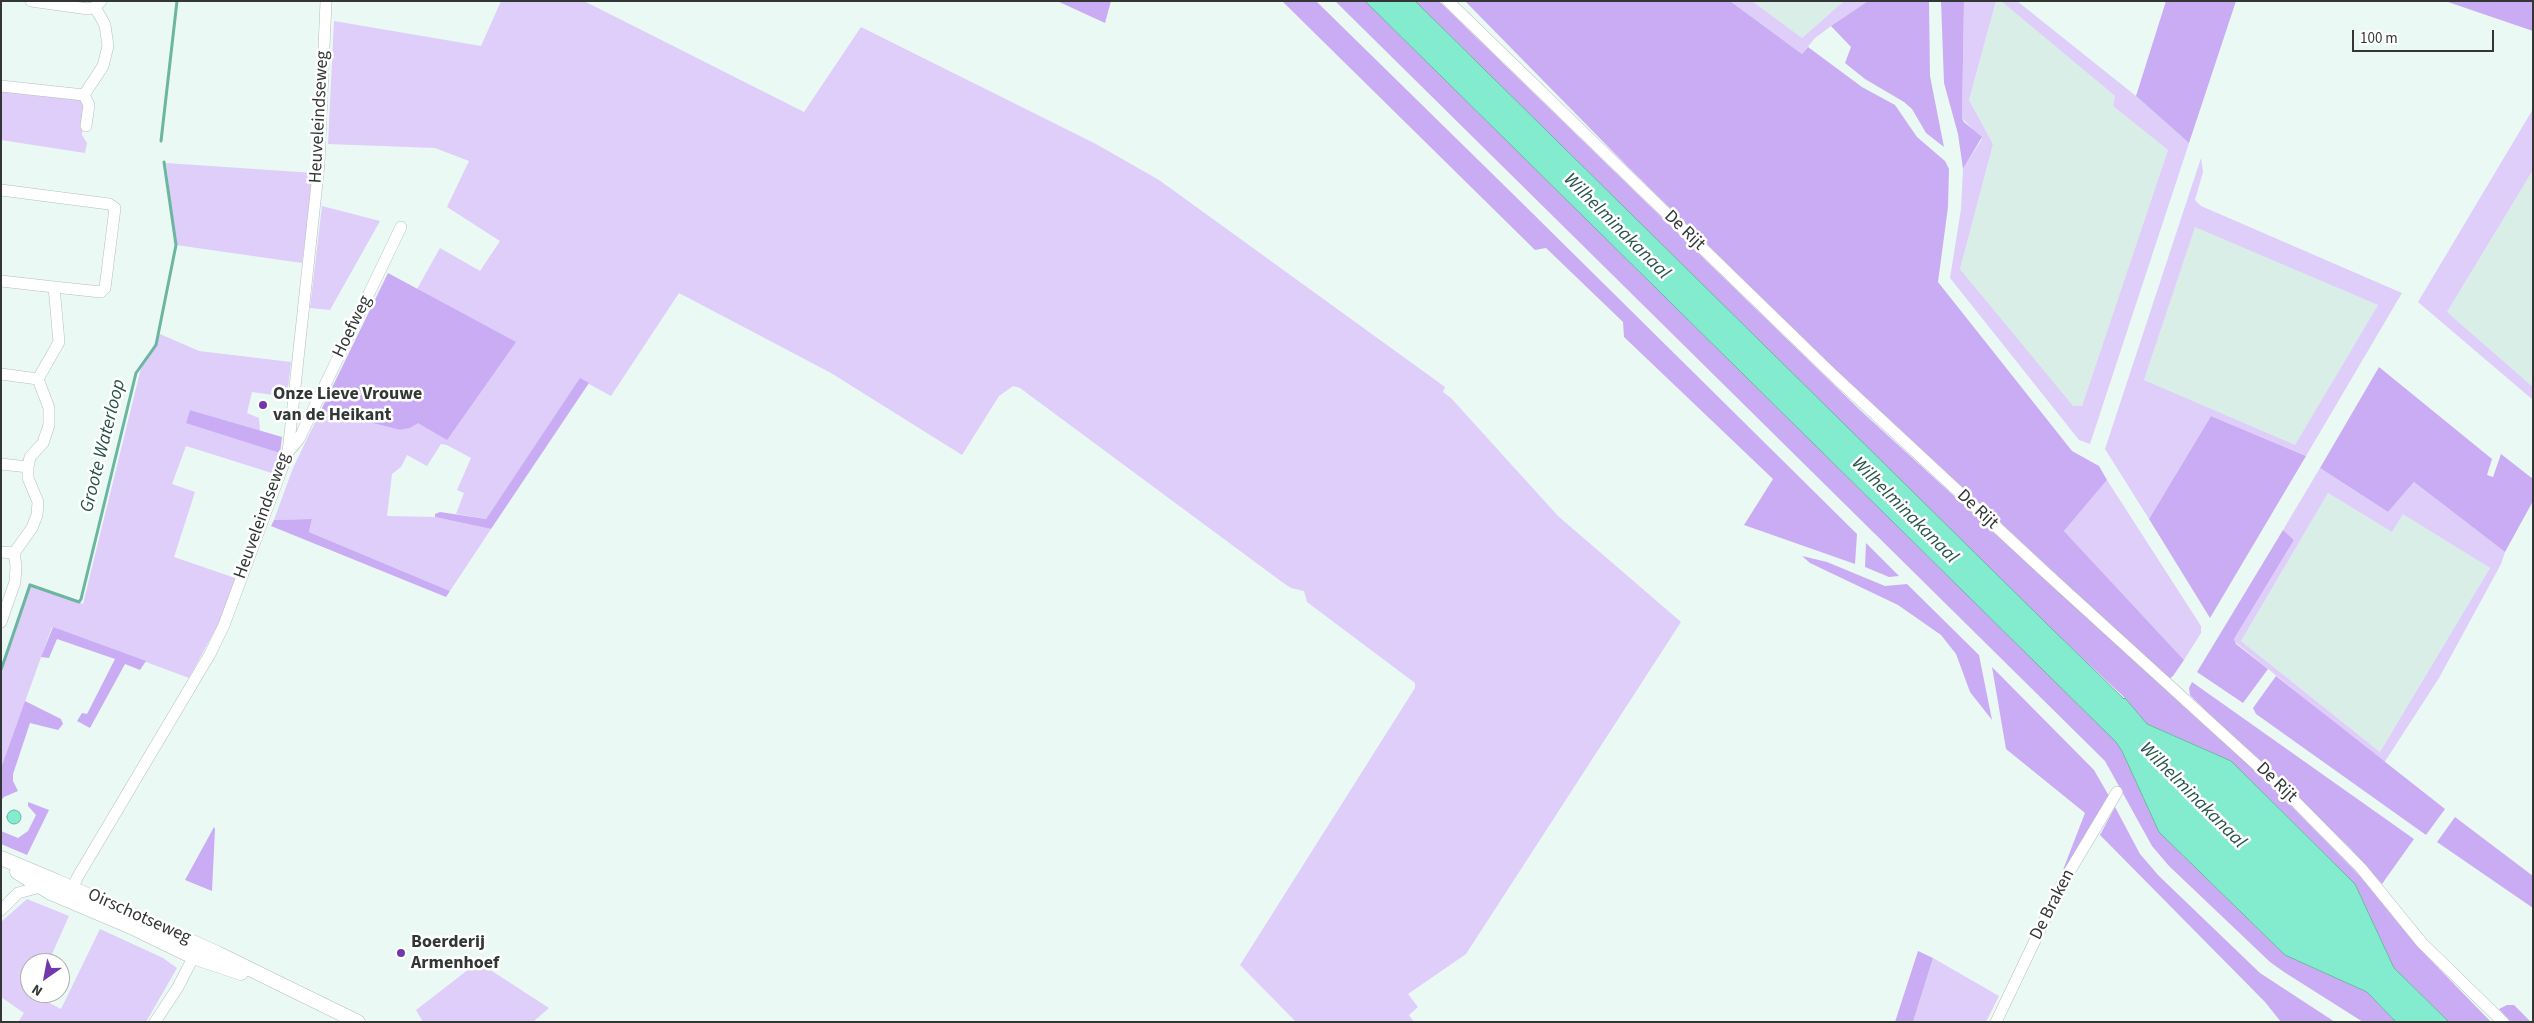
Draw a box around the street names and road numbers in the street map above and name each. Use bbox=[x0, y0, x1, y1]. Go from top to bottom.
street label: Heuveleindseweg bbox=[306, 50, 334, 184]
street label: De Rijt bbox=[1659, 206, 1709, 256]
street label: Hoefweg bbox=[329, 292, 377, 362]
street label: Heuveleindseweg bbox=[230, 450, 296, 582]
street label: De Rijt bbox=[1952, 485, 2002, 535]
street label: De Rijt bbox=[2251, 758, 2301, 808]
street label: De Braken bbox=[2026, 866, 2080, 944]
street label: Oirschotseweg bbox=[84, 885, 194, 949]

